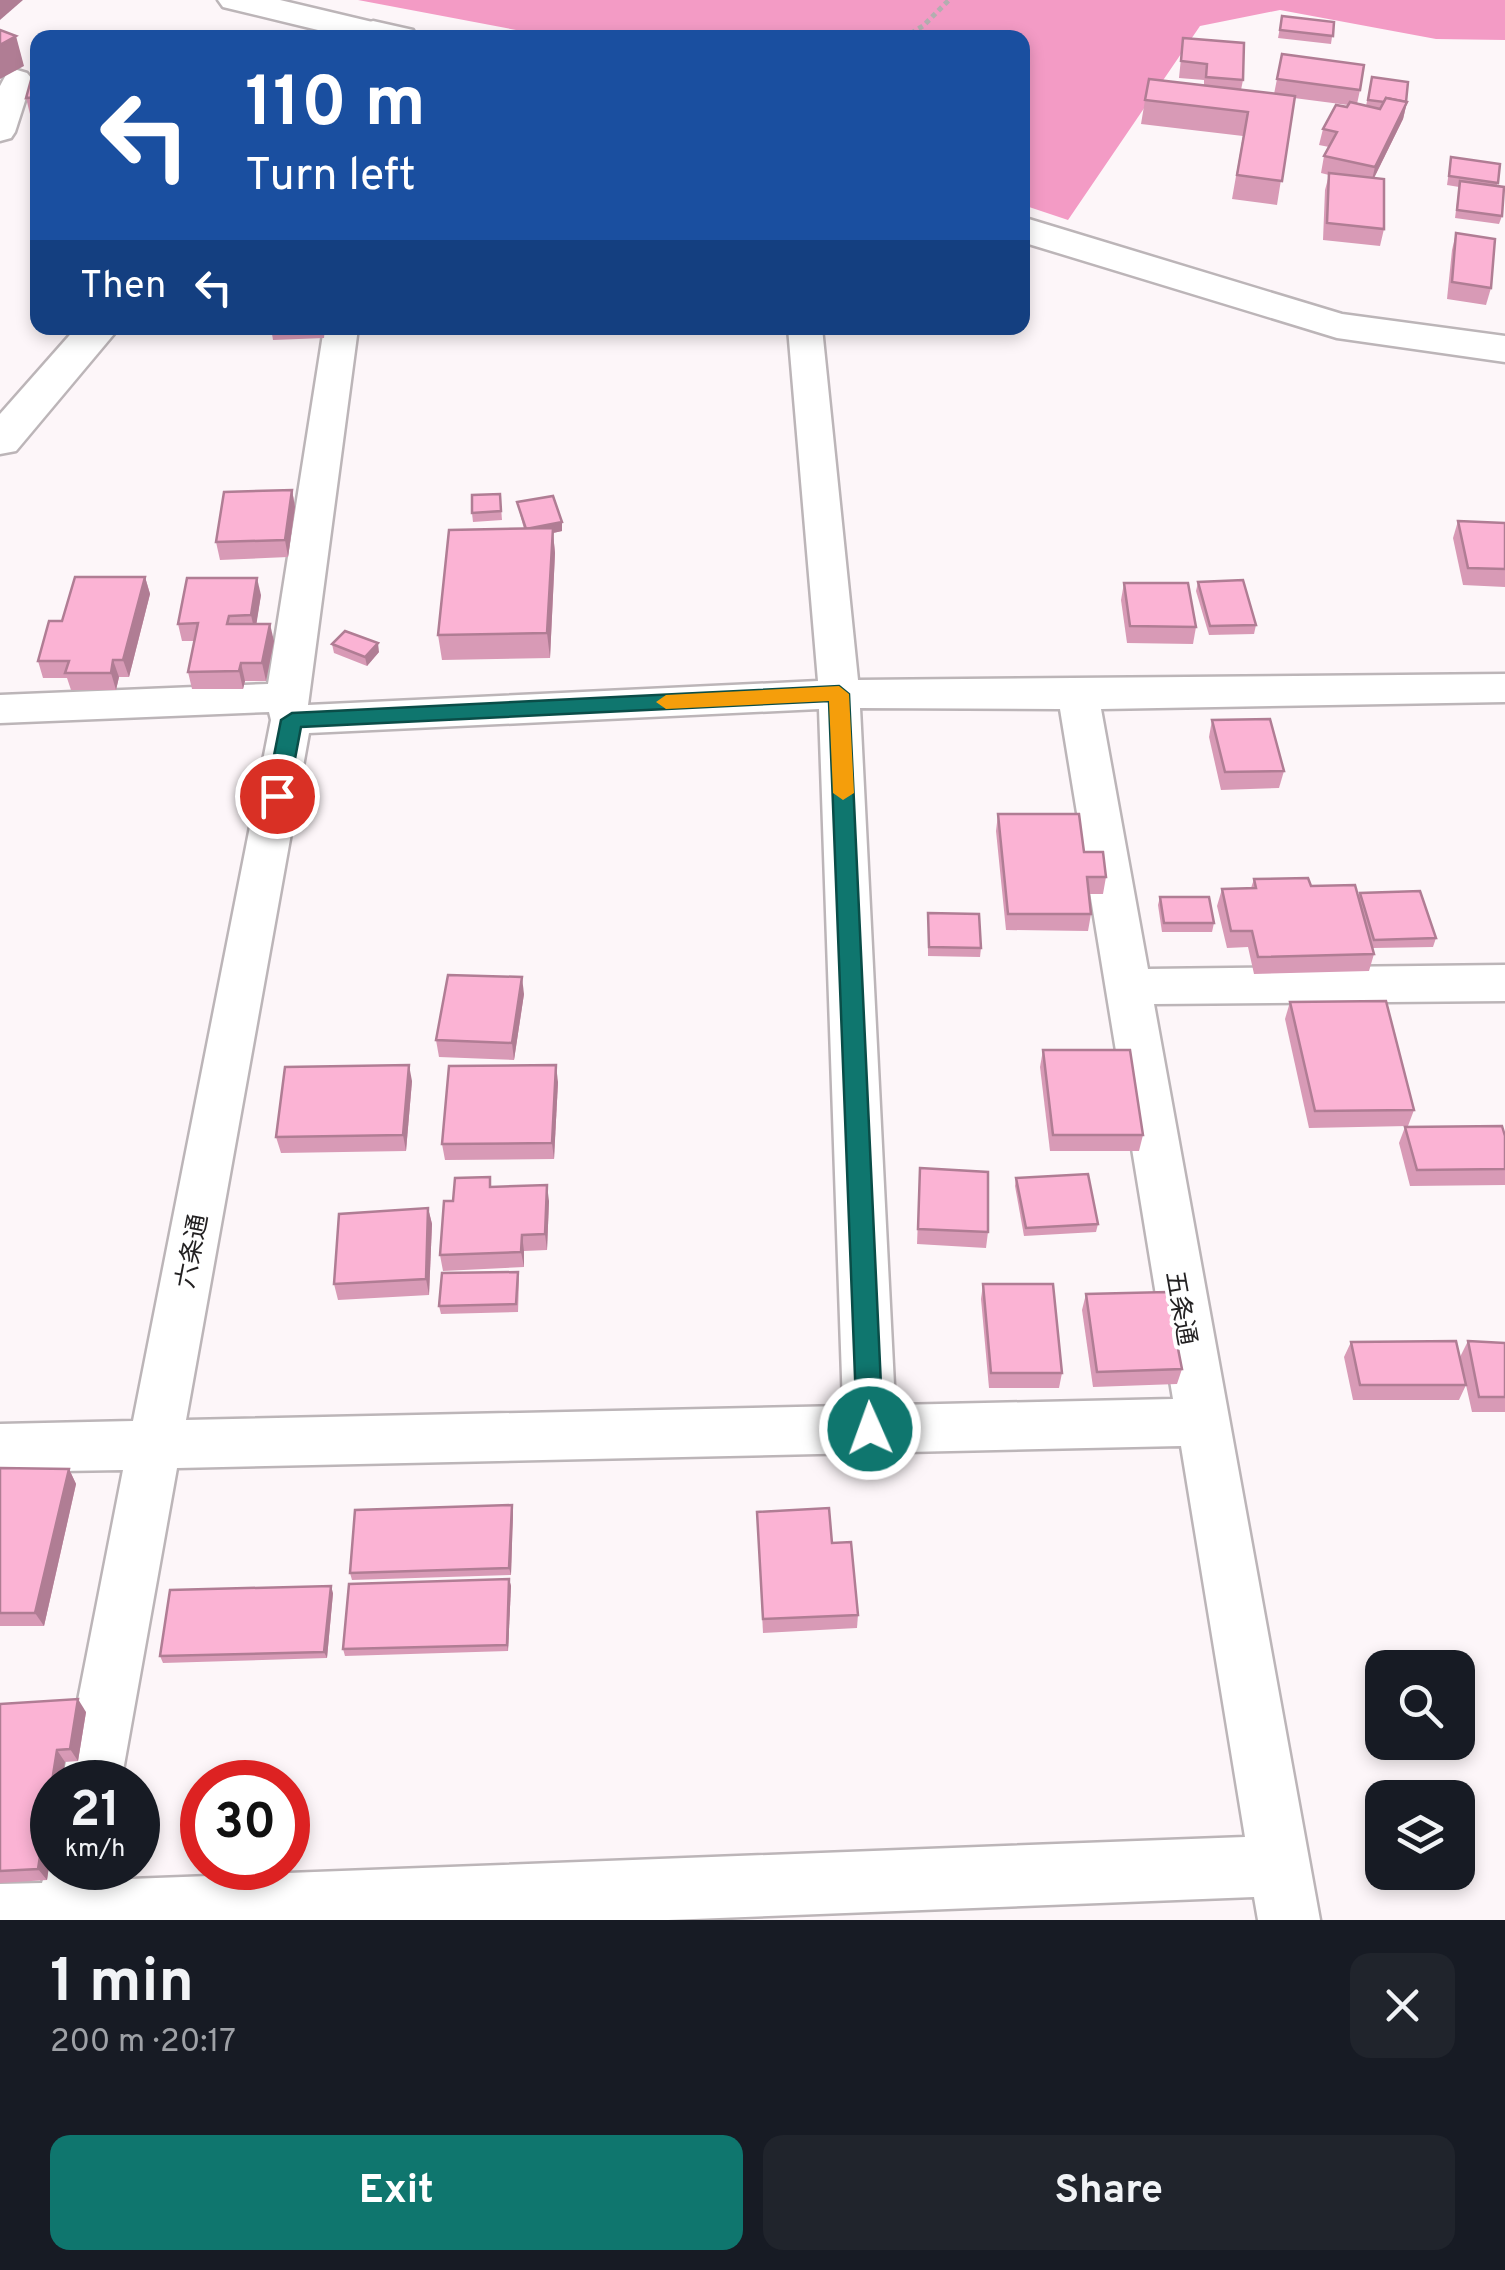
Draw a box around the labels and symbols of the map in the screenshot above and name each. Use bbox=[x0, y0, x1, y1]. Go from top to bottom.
pin bbox=[235, 754, 320, 839]
street label: 六条通 bbox=[171, 1212, 217, 1291]
street label: 五条通 bbox=[1157, 1269, 1201, 1348]
position arrow bbox=[818, 1377, 922, 1481]
speed limit sign: 30 bbox=[180, 1760, 310, 1890]

